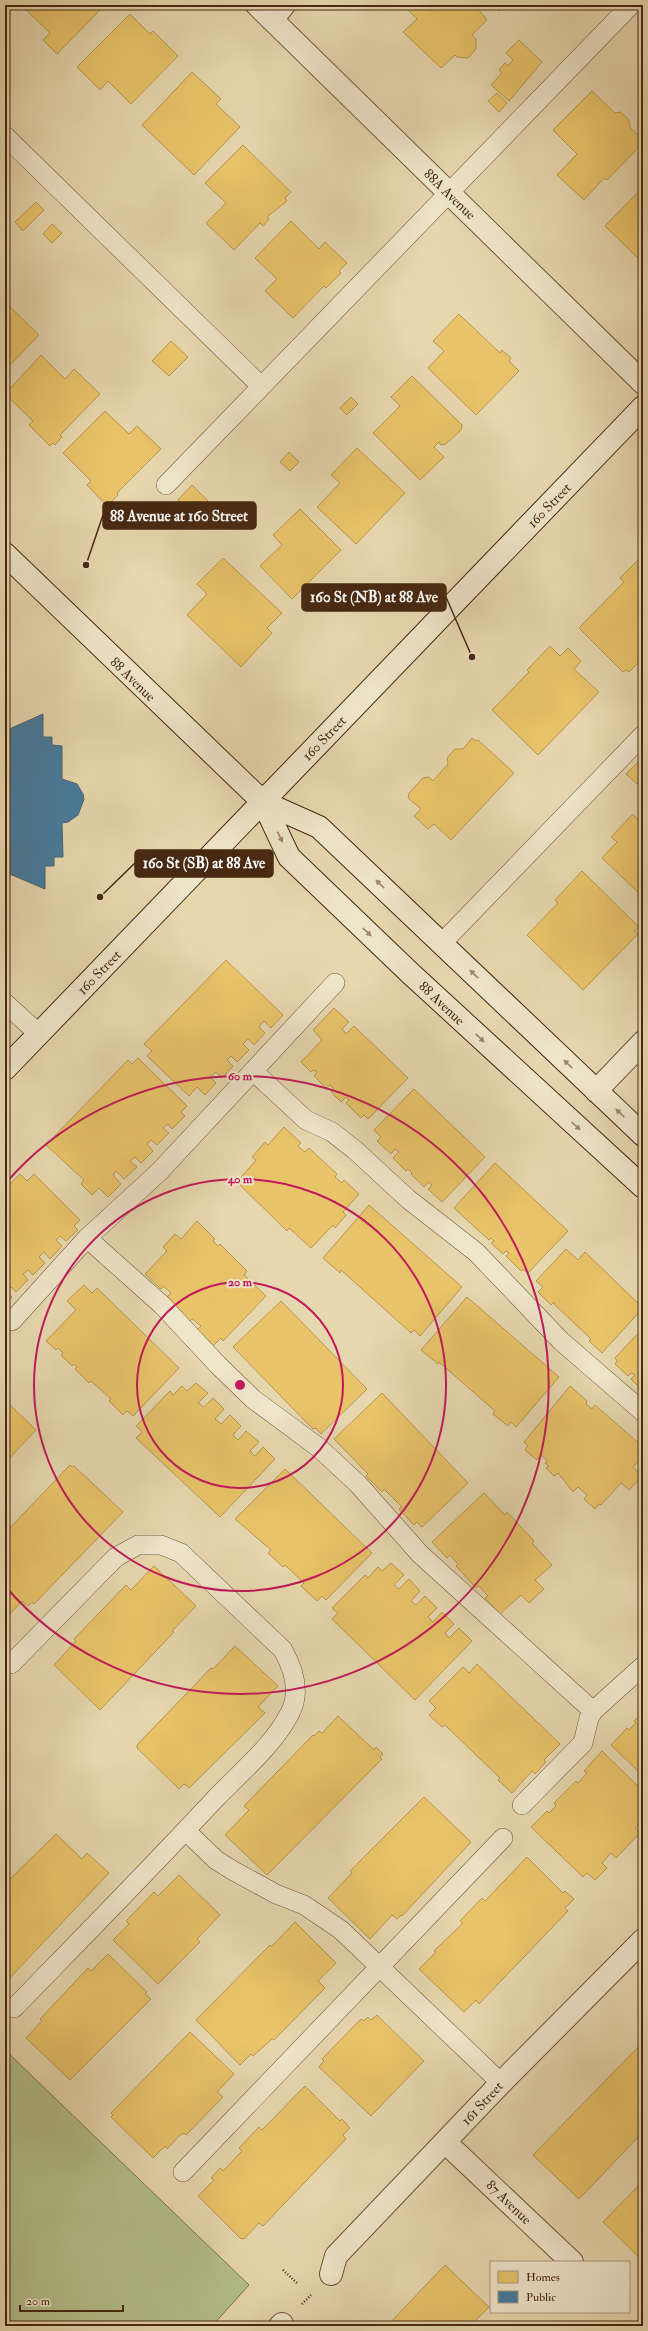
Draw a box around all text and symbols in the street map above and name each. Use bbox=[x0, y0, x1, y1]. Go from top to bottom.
street label: 88A Avenue bbox=[420, 165, 479, 223]
street label: 160 Street bbox=[524, 479, 575, 531]
callout: 88 Avenue at 160 Street bbox=[103, 502, 256, 529]
text: 88 Avenue at 160 Street bbox=[110, 507, 248, 526]
callout: 160 St (NB) at 88 Ave bbox=[302, 584, 446, 611]
text: 160 St (NB) at 88 Ave bbox=[310, 588, 439, 607]
street label: 88 Avenue bbox=[106, 654, 159, 705]
street label: 160 Street bbox=[299, 712, 350, 764]
one-way arrow bbox=[276, 831, 283, 843]
callout: 160 St (SB) at 88 Ave bbox=[135, 850, 273, 877]
text: 160 St (SB) at 88 Ave bbox=[143, 854, 266, 873]
one-way arrow bbox=[375, 880, 385, 889]
one-way arrow bbox=[362, 927, 372, 937]
street label: 160 Street bbox=[74, 946, 125, 998]
one-way arrow bbox=[469, 969, 479, 979]
street label: 88 Avenue bbox=[415, 978, 468, 1029]
one-way arrow bbox=[475, 1033, 485, 1043]
one-way arrow bbox=[563, 1059, 573, 1069]
text: 60 m bbox=[228, 1069, 253, 1084]
one-way arrow bbox=[615, 1109, 624, 1118]
one-way arrow bbox=[570, 1122, 581, 1131]
text: 40 m bbox=[227, 1172, 253, 1187]
text: 20 m bbox=[228, 1275, 253, 1290]
centre of rings bbox=[233, 1378, 247, 1392]
street label: 161 Street bbox=[458, 2078, 507, 2129]
street label: 87 Avenue bbox=[482, 2177, 535, 2228]
legend bbox=[490, 2261, 630, 2313]
text: Homes bbox=[526, 2270, 560, 2285]
scale bar bbox=[20, 2287, 123, 2313]
text: Public bbox=[526, 2290, 556, 2305]
text: 20 m bbox=[26, 2294, 51, 2309]

